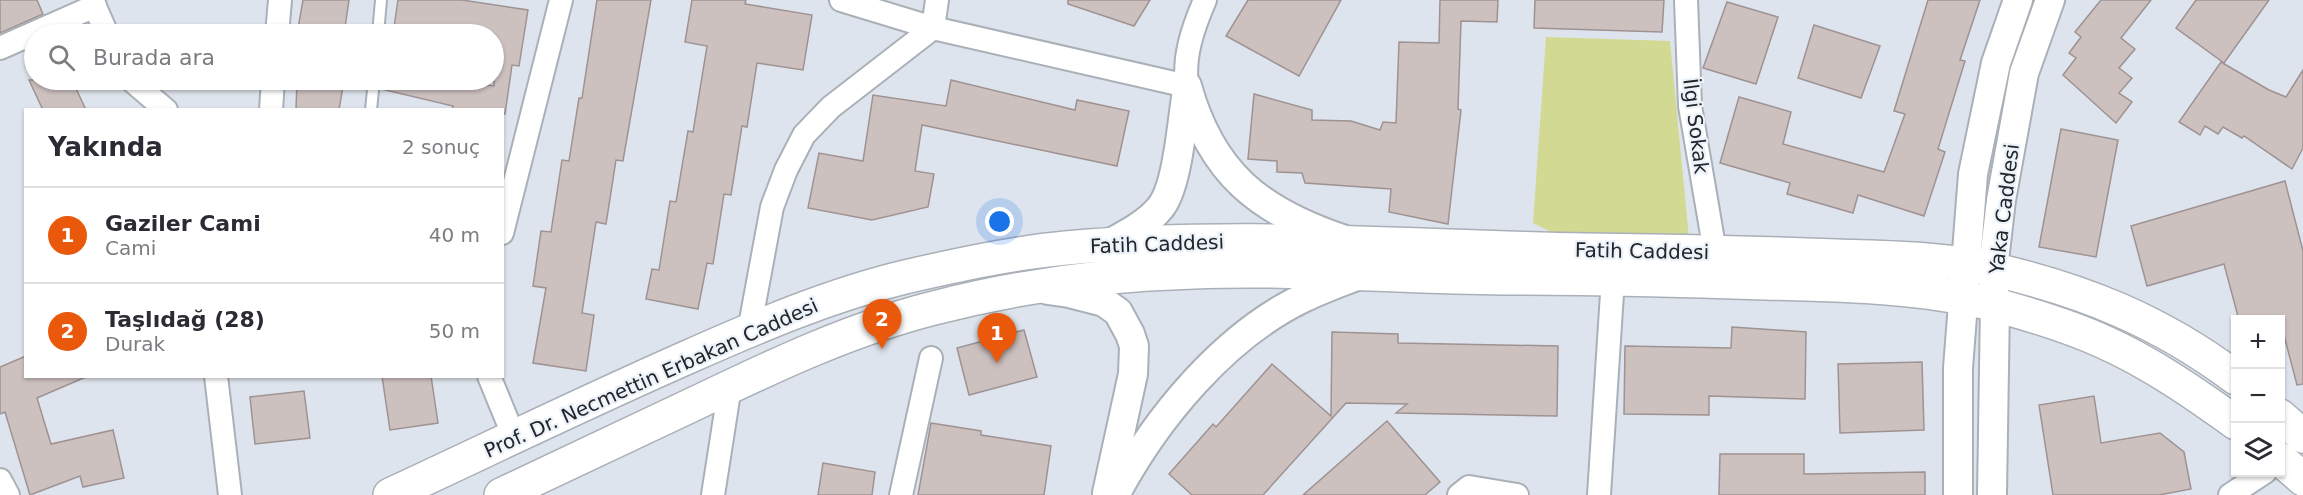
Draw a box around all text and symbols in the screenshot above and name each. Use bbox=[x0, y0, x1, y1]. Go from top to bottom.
search box bbox=[24, 24, 504, 90]
icon: search bbox=[45, 41, 78, 74]
text: Burada ara bbox=[93, 45, 215, 70]
street label: İlgi Sokak bbox=[1678, 77, 1714, 176]
text: Yakında bbox=[48, 132, 163, 162]
text: 2 sonuç bbox=[402, 135, 480, 159]
street label: Yaka Caddesi bbox=[1984, 142, 2024, 277]
your location bbox=[985, 207, 1014, 236]
text: Gaziler Cami bbox=[105, 211, 261, 236]
text: 1 bbox=[61, 223, 74, 247]
text: 40 m bbox=[429, 223, 480, 247]
street label: Fatih Caddesi bbox=[1089, 230, 1225, 258]
text: Cami bbox=[105, 236, 156, 260]
street label: Fatih Caddesi bbox=[1575, 238, 1709, 264]
street label: Prof. Dr. Necmettin Erbakan Caddesi bbox=[480, 293, 822, 463]
pin: 2 bbox=[862, 300, 902, 349]
text: Taşlıdağ (28) bbox=[105, 307, 265, 332]
pin: 1 bbox=[978, 314, 1016, 363]
map controls bbox=[2231, 315, 2285, 477]
button: + bbox=[2231, 315, 2285, 369]
text: 2 bbox=[61, 319, 74, 343]
text: 50 m bbox=[429, 319, 480, 343]
text: Durak bbox=[105, 332, 165, 356]
button: − bbox=[2231, 369, 2285, 423]
button: layers bbox=[2231, 423, 2285, 477]

